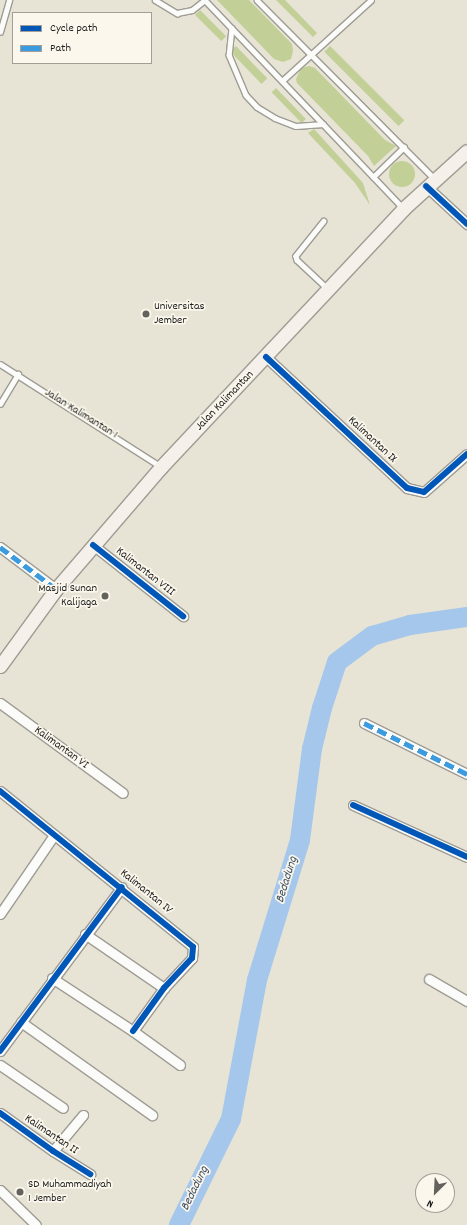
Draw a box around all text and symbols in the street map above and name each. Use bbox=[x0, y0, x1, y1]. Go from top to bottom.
legend bbox=[12, 12, 152, 64]
text: Cycle path bbox=[50, 20, 98, 37]
text: Path bbox=[50, 40, 71, 57]
place label: Universitas Jember bbox=[154, 300, 205, 328]
marker: Universitas Jember bbox=[141, 309, 151, 319]
street label: Jalan Kalimantan bbox=[193, 368, 257, 434]
street label: Jalan Kalimantan 1 bbox=[42, 386, 120, 442]
street label: Kalimantan IX bbox=[344, 414, 400, 466]
street label: Kalimantan VIII bbox=[113, 544, 177, 600]
place label: Masjid Sunan Kalijaga bbox=[38, 582, 97, 610]
marker: Masjid Sunan Kalijaga bbox=[100, 591, 110, 601]
street label: Kalimantan VI bbox=[31, 724, 91, 772]
water label: Bedadung bbox=[274, 855, 302, 905]
street label: Kalimantan IV bbox=[117, 866, 175, 918]
street label: Kalimantan II bbox=[22, 1112, 80, 1158]
water label: Bedadung bbox=[179, 1164, 213, 1214]
north arrow bbox=[415, 1173, 455, 1213]
place label: SD Muhammadiyah 1 Jember bbox=[28, 1178, 111, 1206]
marker: SD Muhammadiyah 1 Jember bbox=[15, 1187, 25, 1197]
text: N bbox=[425, 1195, 436, 1211]

